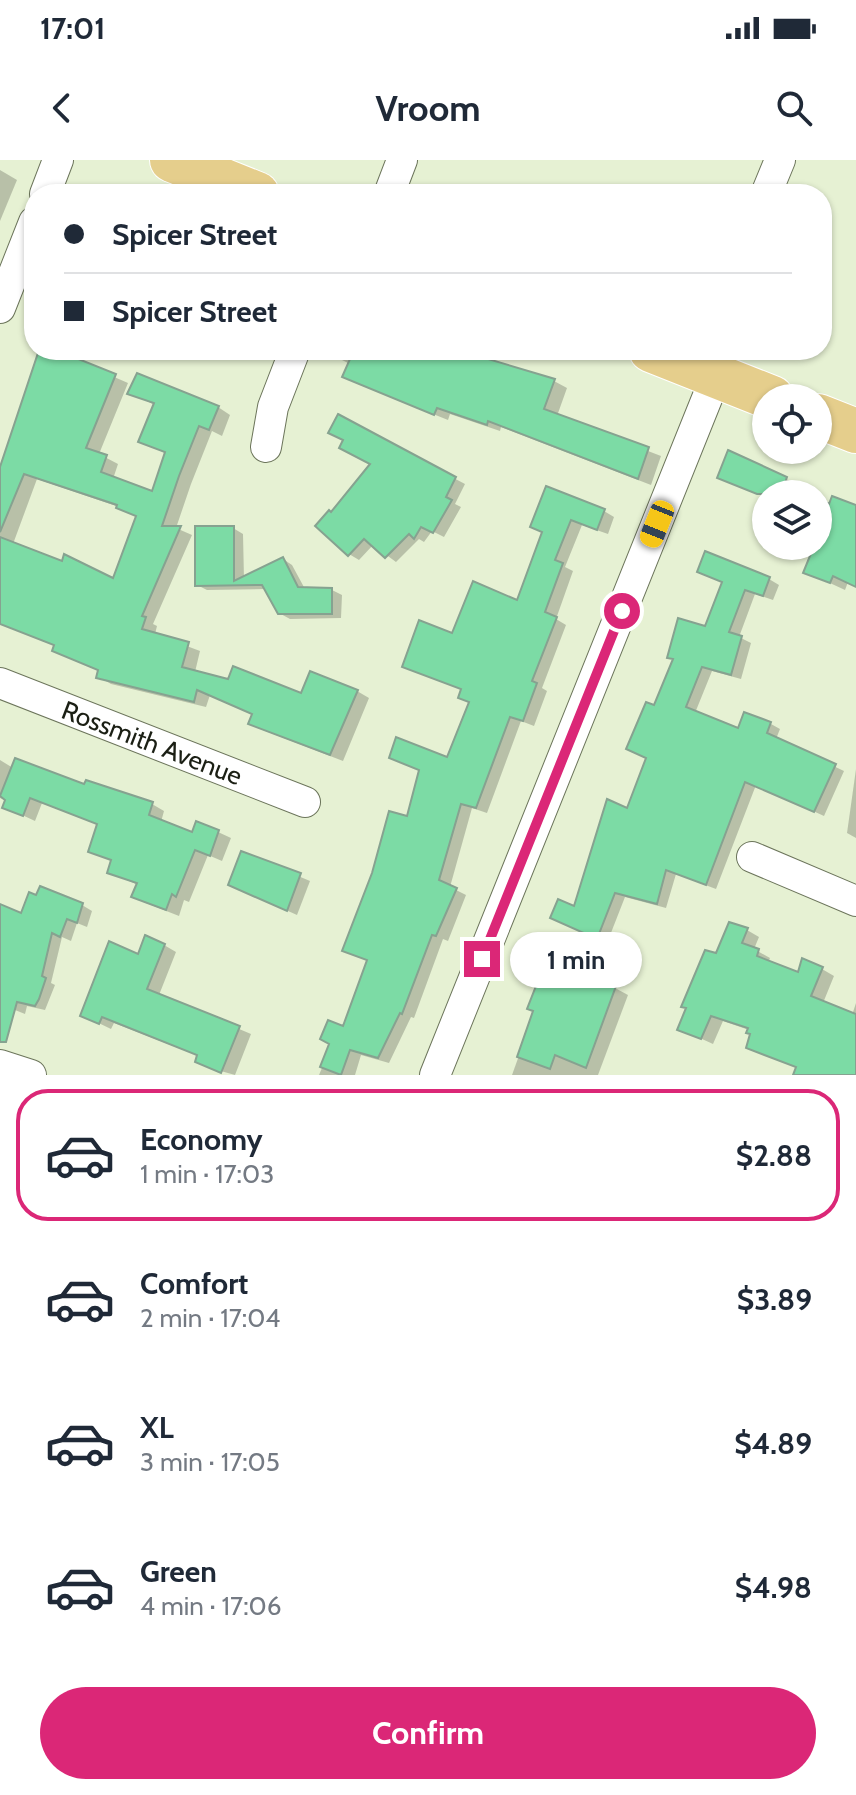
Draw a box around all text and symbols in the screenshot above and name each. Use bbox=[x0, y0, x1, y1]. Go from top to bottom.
text: 17:01 bbox=[40, 10, 105, 47]
icon: back bbox=[40, 86, 84, 130]
text: Vroom bbox=[376, 86, 480, 130]
icon: search bbox=[772, 86, 816, 130]
text: Spicer Street bbox=[112, 216, 277, 253]
text: Spicer Street bbox=[112, 293, 277, 330]
map controls bbox=[752, 384, 832, 560]
button: locate bbox=[752, 384, 832, 464]
button: layers bbox=[752, 480, 832, 560]
car bbox=[637, 497, 677, 551]
route start bbox=[604, 593, 640, 629]
street label: Rossmith Avenue bbox=[57, 694, 247, 792]
callout: 1 min bbox=[510, 931, 642, 987]
route end bbox=[464, 941, 500, 977]
text: 1 min bbox=[547, 944, 605, 976]
icon: car bbox=[44, 1119, 116, 1191]
text: Economy bbox=[140, 1121, 263, 1158]
text: $2.88 bbox=[736, 1137, 812, 1174]
text: 1 min · 17:03 bbox=[140, 1158, 274, 1190]
icon: car bbox=[44, 1263, 116, 1335]
text: Comfort bbox=[140, 1265, 248, 1302]
text: $3.89 bbox=[737, 1281, 812, 1318]
text: 2 min · 17:04 bbox=[140, 1302, 280, 1334]
icon: car bbox=[44, 1407, 116, 1479]
text: XL bbox=[140, 1409, 174, 1446]
text: $4.89 bbox=[734, 1425, 812, 1462]
text: 3 min · 17:05 bbox=[140, 1446, 280, 1478]
icon: car bbox=[44, 1551, 116, 1623]
text: Green bbox=[140, 1553, 217, 1590]
text: $4.98 bbox=[735, 1569, 812, 1606]
text: 4 min · 17:06 bbox=[140, 1590, 282, 1622]
button: Confirm bbox=[40, 1687, 816, 1779]

